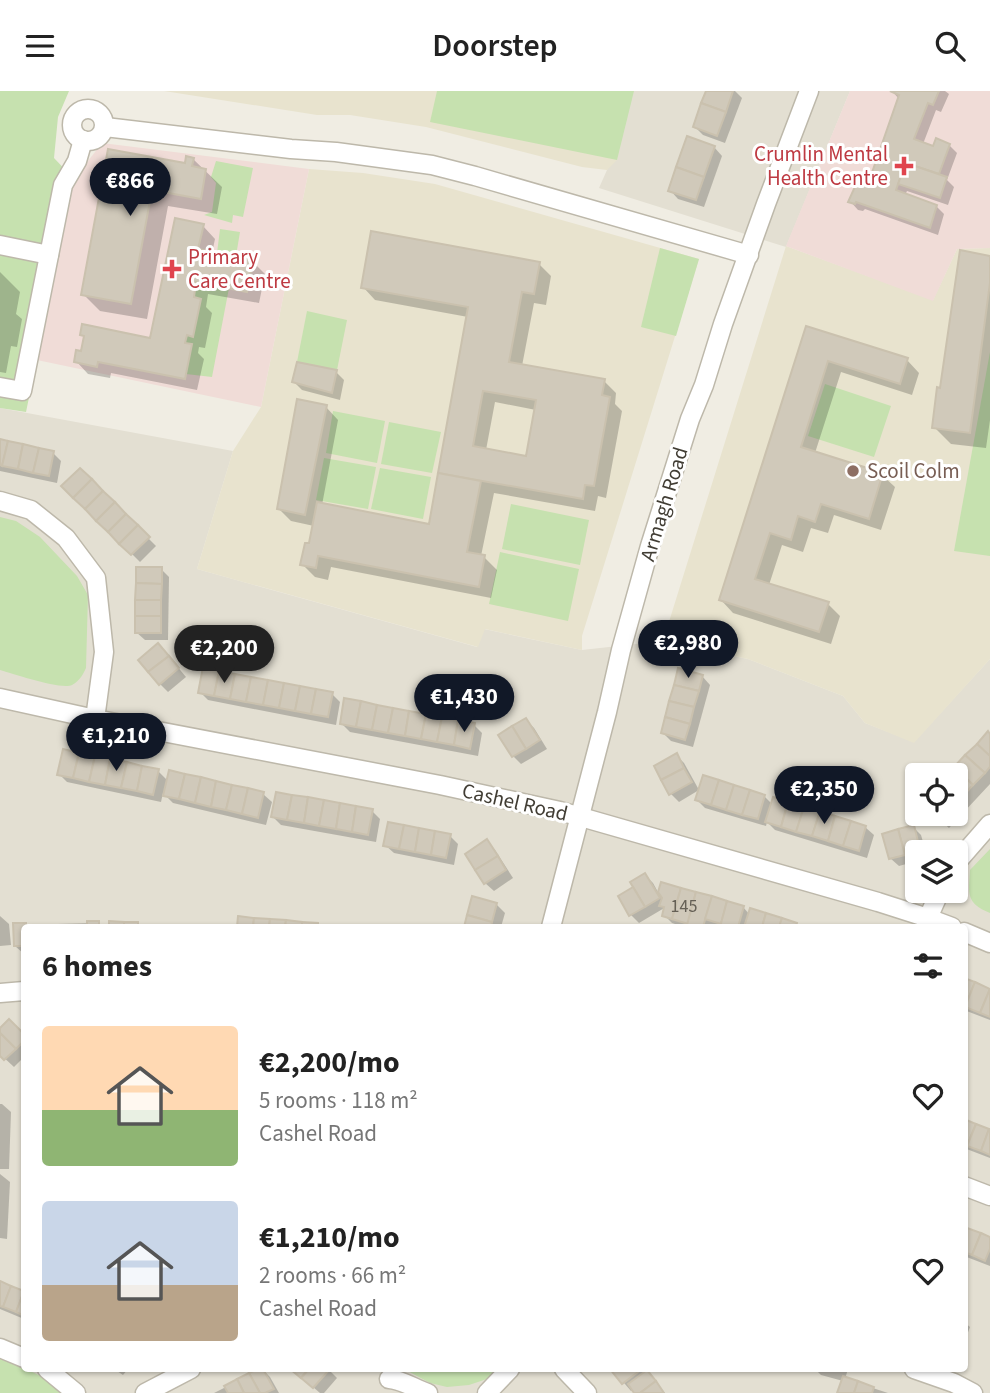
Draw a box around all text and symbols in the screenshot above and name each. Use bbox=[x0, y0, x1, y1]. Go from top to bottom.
text: Doorstep bbox=[432, 23, 558, 69]
icon: menu bbox=[21, 27, 59, 65]
icon: search bbox=[931, 27, 969, 65]
place label: Crumlin Mental Health Centre bbox=[754, 139, 888, 193]
marker: Crumlin Mental Health Centre bbox=[894, 156, 914, 176]
pin: €866 bbox=[89, 159, 171, 218]
text: €866 bbox=[106, 164, 154, 197]
place label: Primary Care Centre bbox=[188, 242, 291, 296]
marker: Primary Care Centre bbox=[162, 259, 182, 279]
street label: Armagh Road bbox=[632, 443, 696, 565]
place label: Scoil Colm bbox=[867, 456, 960, 486]
marker: Scoil Colm bbox=[845, 463, 861, 479]
pin: €2,980 bbox=[631, 621, 745, 680]
pin: €2,200 bbox=[167, 625, 281, 685]
text: €2,980 bbox=[654, 626, 722, 659]
text: €2,200 bbox=[190, 631, 258, 664]
pin: €1,430 bbox=[407, 675, 521, 734]
text: €1,430 bbox=[430, 680, 498, 713]
pin: €1,210 bbox=[59, 713, 173, 773]
text: €1,210 bbox=[82, 719, 150, 752]
map controls bbox=[905, 763, 968, 903]
button: locate bbox=[905, 763, 968, 826]
pin: €2,350 bbox=[767, 767, 881, 826]
text: €2,350 bbox=[790, 772, 858, 805]
street label: Cashel Road bbox=[459, 775, 571, 829]
button: layers bbox=[905, 840, 968, 903]
house number: 145 bbox=[671, 894, 697, 919]
text: 6 homes bbox=[42, 945, 152, 988]
icon: filters bbox=[909, 947, 947, 985]
text: €2,200/mo bbox=[259, 1041, 400, 1084]
icon: home bbox=[98, 1054, 182, 1138]
icon: heart bbox=[909, 1077, 947, 1115]
text: 5 rooms · 118 m² bbox=[259, 1084, 418, 1117]
text: Cashel Road bbox=[259, 1117, 377, 1150]
text: €1,210/mo bbox=[259, 1216, 400, 1259]
icon: home bbox=[98, 1229, 182, 1313]
icon: heart bbox=[909, 1252, 947, 1290]
text: 2 rooms · 66 m² bbox=[259, 1259, 406, 1292]
text: Cashel Road bbox=[259, 1292, 377, 1325]

